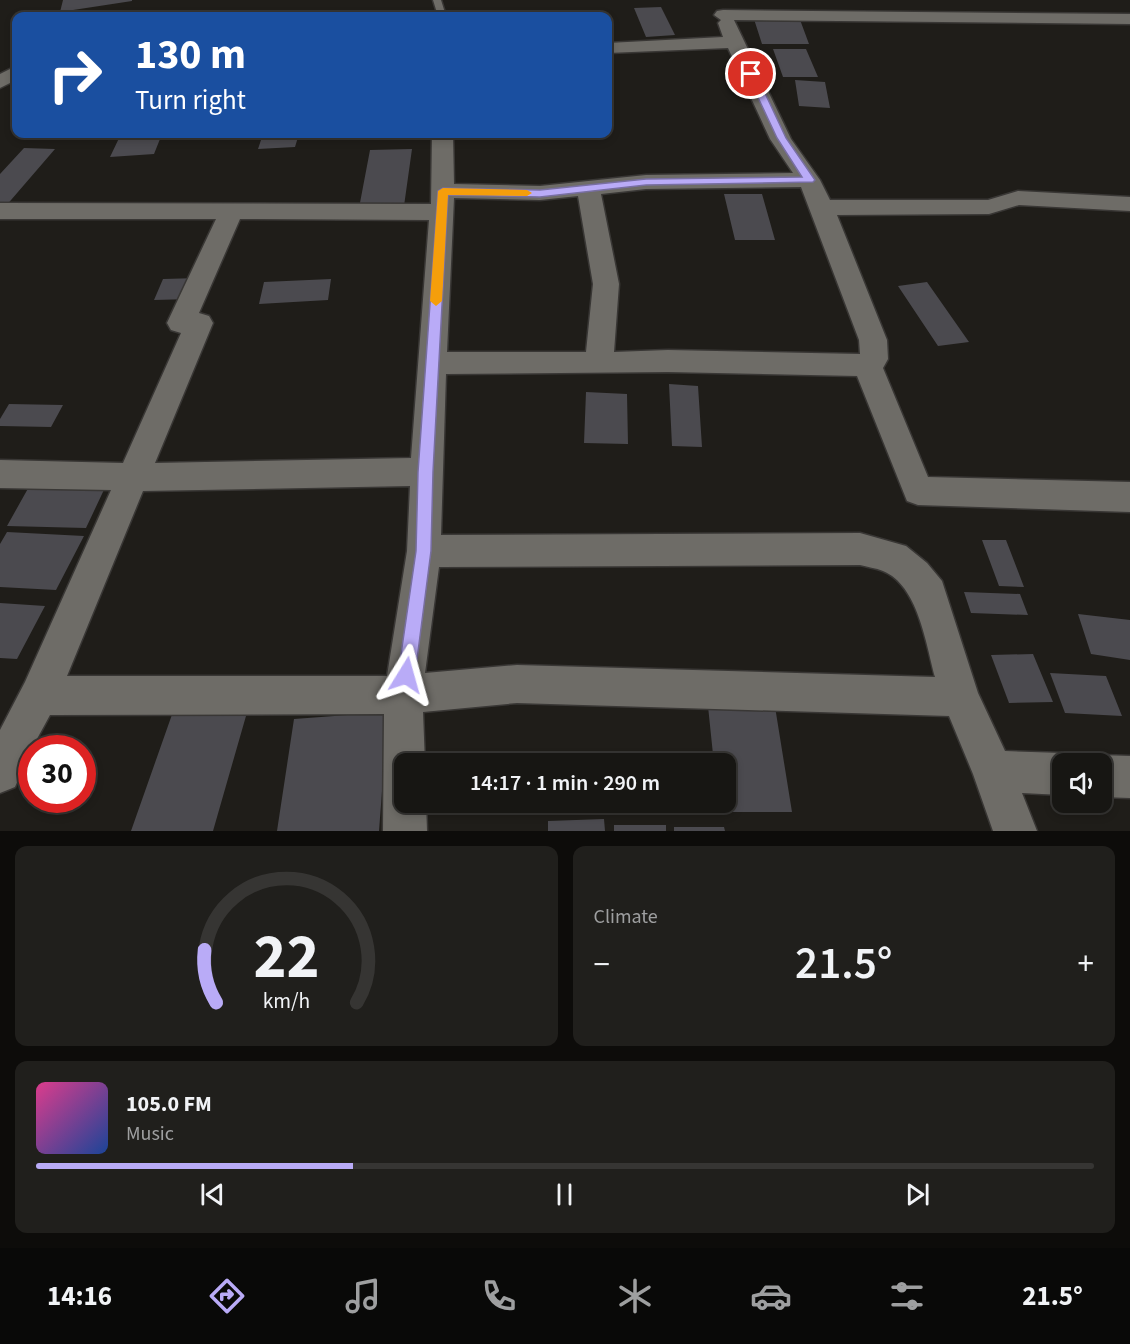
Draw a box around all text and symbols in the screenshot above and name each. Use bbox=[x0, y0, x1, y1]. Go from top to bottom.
text: 130 m bbox=[135, 25, 246, 85]
icon: right bbox=[36, 36, 114, 114]
pin bbox=[725, 48, 776, 99]
icon: arrive bbox=[734, 57, 767, 90]
text: Turn right bbox=[135, 81, 246, 120]
position arrow bbox=[374, 643, 438, 707]
speed limit sign: 30 bbox=[18, 735, 96, 813]
map controls bbox=[1052, 753, 1112, 813]
button: sound bbox=[1052, 753, 1112, 813]
text: 14:17 · 1 min · 290 m bbox=[470, 767, 660, 799]
text: Climate bbox=[594, 903, 658, 931]
text: 22 bbox=[253, 913, 319, 1002]
text: 21.5° bbox=[795, 932, 892, 996]
text: − bbox=[594, 941, 610, 988]
text: + bbox=[1078, 941, 1094, 988]
text: km/h bbox=[262, 986, 310, 1017]
text: 105.0 FM bbox=[126, 1088, 212, 1120]
text: Music bbox=[126, 1120, 174, 1148]
icon: previous bbox=[196, 1178, 229, 1211]
icon: pause bbox=[548, 1178, 581, 1211]
icon: next bbox=[901, 1178, 934, 1211]
icon: directions bbox=[206, 1275, 248, 1317]
icon: music bbox=[342, 1275, 384, 1317]
icon: phone bbox=[478, 1275, 520, 1317]
icon: climate bbox=[614, 1275, 656, 1317]
icon: car bbox=[750, 1275, 792, 1317]
icon: filters bbox=[886, 1275, 928, 1317]
text: 14:16 bbox=[47, 1277, 112, 1316]
text: 21.5° bbox=[1022, 1277, 1083, 1316]

